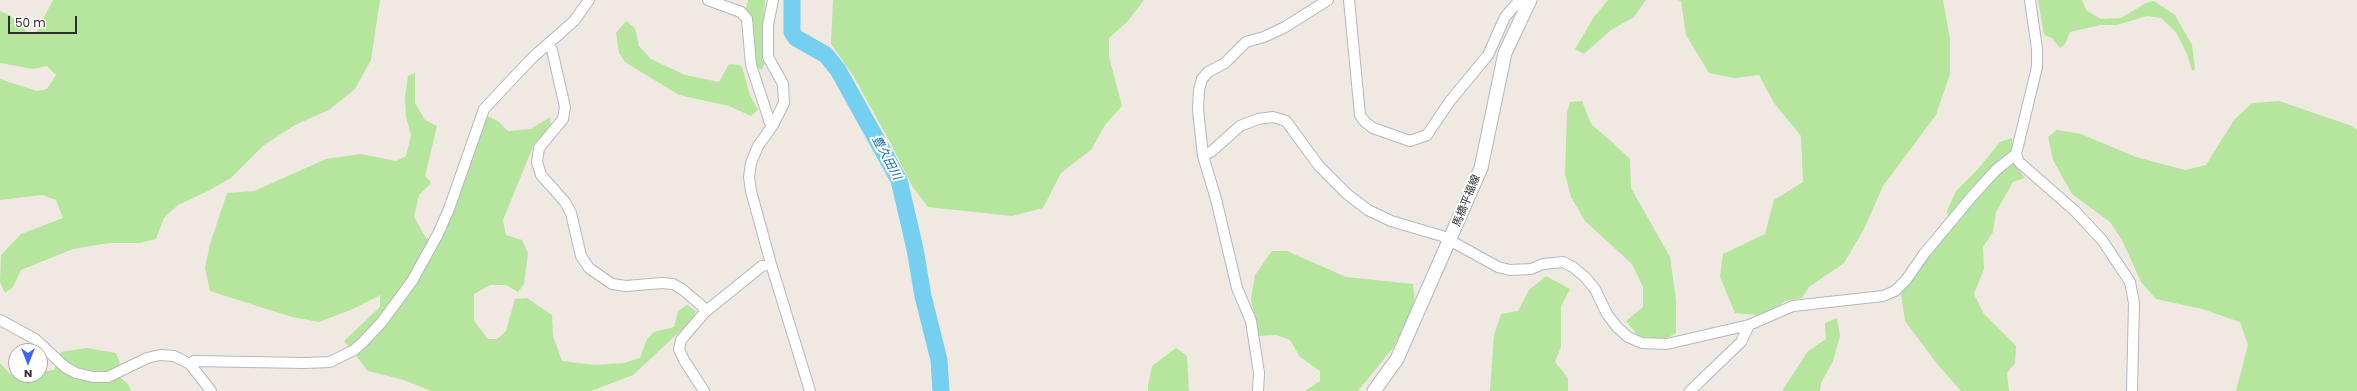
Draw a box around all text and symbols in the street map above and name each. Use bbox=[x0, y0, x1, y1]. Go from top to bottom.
scale bar bbox=[10, 8, 79, 34]
text: 50 m bbox=[15, 14, 46, 31]
water label: 豊久田川 bbox=[868, 133, 904, 183]
street label: 馬橋平福線 bbox=[1451, 173, 1483, 229]
north arrow bbox=[8, 343, 48, 383]
text: N bbox=[24, 366, 32, 382]

